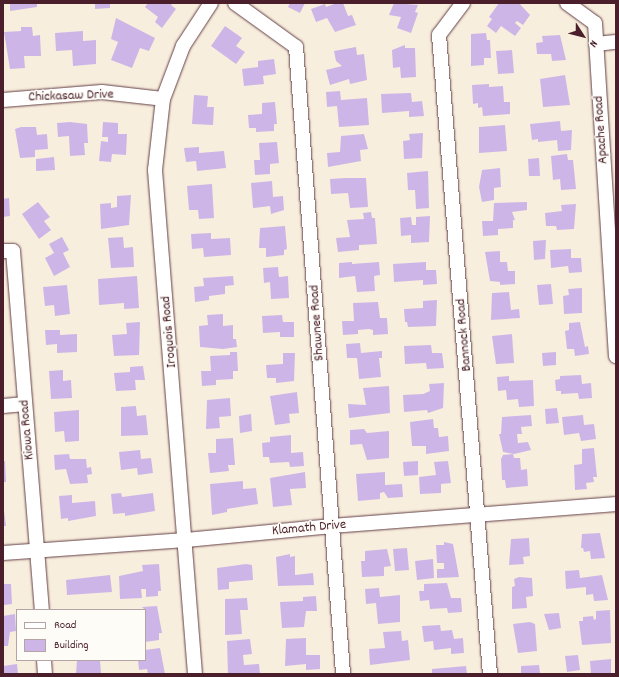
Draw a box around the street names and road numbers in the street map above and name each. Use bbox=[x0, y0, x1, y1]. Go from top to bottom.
street label: Chickasaw Drive bbox=[28, 86, 114, 106]
street label: Apache Road bbox=[590, 95, 612, 165]
street label: Shawnee Road bbox=[306, 284, 328, 362]
street label: Iroquois Road bbox=[157, 295, 181, 369]
street label: Bannock Road bbox=[452, 298, 476, 372]
street label: Kiowa Road bbox=[16, 399, 38, 461]
street label: Klamath Drive bbox=[271, 516, 347, 540]

